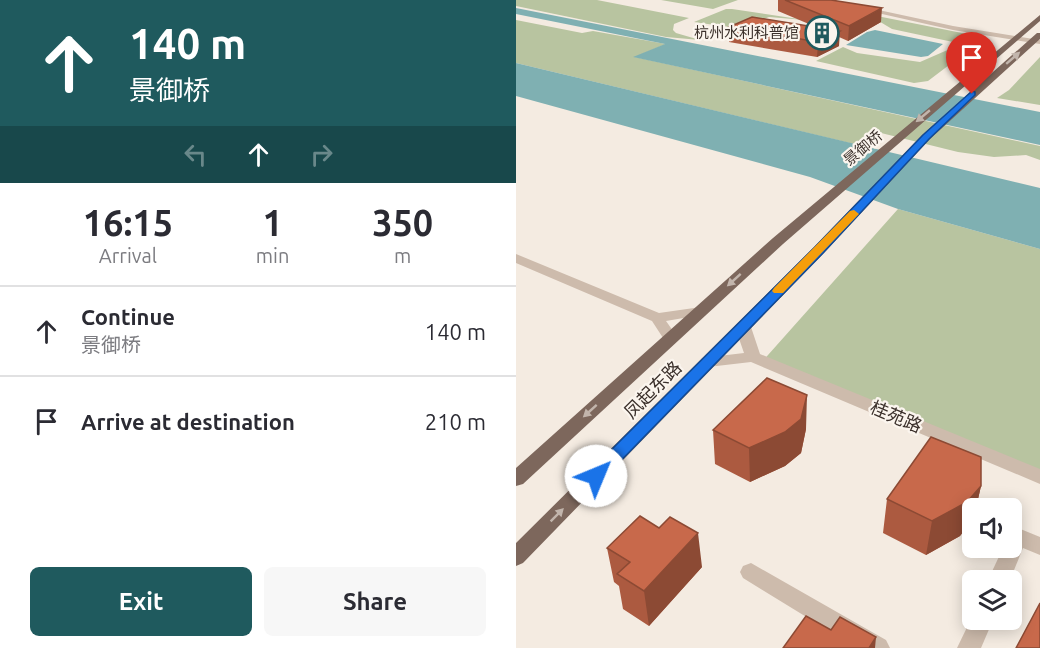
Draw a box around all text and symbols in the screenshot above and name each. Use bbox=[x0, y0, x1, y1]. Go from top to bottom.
building icon: 杭州水利科普馆 bbox=[804, 15, 840, 51]
text: 140 m bbox=[129, 20, 246, 67]
icon: ahead bbox=[30, 24, 108, 102]
place label: 杭州水利科普馆 bbox=[694, 24, 799, 41]
pin bbox=[946, 32, 997, 94]
icon: arrive bbox=[955, 41, 988, 74]
one-way arrow bbox=[1005, 52, 1020, 65]
text: 景御桥 bbox=[129, 75, 210, 105]
one-way arrow bbox=[915, 110, 931, 123]
street label: 景御桥 bbox=[840, 127, 885, 169]
icon: left bbox=[179, 138, 212, 171]
icon: ahead bbox=[242, 138, 275, 171]
icon: right bbox=[305, 138, 338, 171]
text: 16:15 bbox=[83, 202, 173, 243]
text: 1 bbox=[262, 202, 283, 243]
text: 350 bbox=[372, 202, 433, 243]
text: Arrival bbox=[99, 244, 157, 267]
text: min bbox=[256, 244, 289, 267]
text: m bbox=[394, 244, 411, 267]
one-way arrow bbox=[727, 273, 742, 287]
text: Continue bbox=[81, 304, 175, 329]
icon: ahead bbox=[30, 315, 63, 348]
text: 140 m bbox=[425, 319, 486, 344]
text: 景御桥 bbox=[81, 333, 141, 356]
street label: 凤起东路 bbox=[620, 357, 685, 422]
street label: 桂苑路 bbox=[868, 396, 925, 436]
one-way arrow bbox=[583, 404, 598, 417]
icon: arrive bbox=[30, 405, 63, 438]
text: Arrive at destination bbox=[81, 409, 295, 434]
text: 210 m bbox=[425, 409, 486, 434]
position arrow bbox=[564, 444, 628, 508]
map controls bbox=[962, 498, 1022, 630]
button: sound bbox=[962, 498, 1022, 558]
one-way arrow bbox=[550, 508, 564, 523]
button: Exit bbox=[30, 567, 252, 636]
button: Share bbox=[264, 567, 486, 636]
button: layers bbox=[962, 570, 1022, 630]

